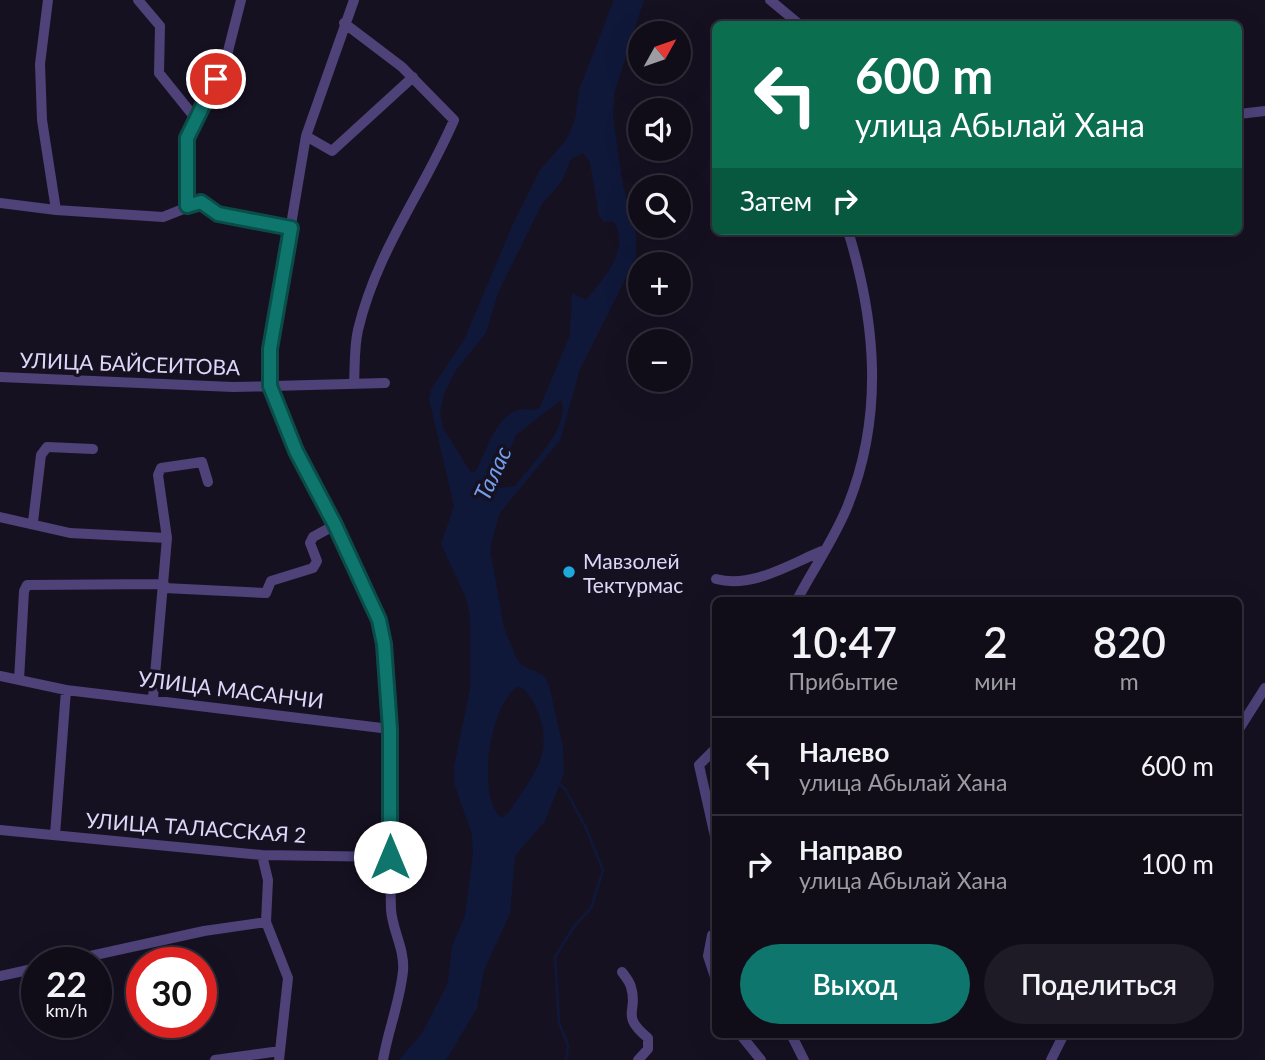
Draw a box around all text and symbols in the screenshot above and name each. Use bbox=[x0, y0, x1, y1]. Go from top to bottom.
north arrow bbox=[628, 21, 691, 84]
map controls bbox=[628, 21, 691, 392]
text: 600 m bbox=[855, 46, 993, 104]
pin bbox=[186, 49, 246, 109]
icon: left bbox=[740, 49, 831, 140]
icon: arrive bbox=[197, 60, 235, 98]
button: sound bbox=[628, 98, 691, 161]
text: улица Абылай Хана bbox=[855, 105, 1145, 144]
button: search bbox=[628, 175, 691, 238]
icon: right bbox=[826, 182, 864, 220]
text: Затем bbox=[740, 185, 812, 217]
button: + bbox=[628, 252, 691, 315]
button: − bbox=[628, 329, 691, 392]
street label: УЛИЦА БАЙСЕИТОВА bbox=[19, 347, 241, 379]
water label: Талас bbox=[467, 442, 517, 504]
place label: Мавзолей Тектурмас bbox=[583, 548, 683, 597]
marker: Мавзолей Тектурмас bbox=[561, 564, 577, 580]
text: 10:47 bbox=[789, 617, 897, 667]
text: 2 bbox=[983, 617, 1008, 667]
text: 820 bbox=[1093, 617, 1166, 667]
street label: УЛИЦА МАСАНЧИ bbox=[137, 665, 325, 713]
text: Прибытие bbox=[788, 667, 898, 695]
text: мин bbox=[974, 667, 1017, 695]
text: m bbox=[1120, 667, 1139, 695]
text: Налево bbox=[799, 736, 889, 768]
icon: left bbox=[740, 747, 778, 785]
text: 600 m bbox=[1141, 750, 1214, 782]
text: улица Абылай Хана bbox=[799, 768, 1007, 796]
street label: УЛИЦА ТАЛАССКАЯ 2 bbox=[85, 807, 307, 847]
position arrow bbox=[353, 820, 427, 894]
text: Направо bbox=[799, 834, 903, 866]
icon: right bbox=[740, 845, 778, 883]
text: 100 m bbox=[1141, 848, 1214, 880]
text: улица Абылай Хана bbox=[799, 866, 1007, 894]
button: Выход bbox=[740, 944, 970, 1024]
button: Поделиться bbox=[984, 944, 1214, 1024]
speed limit sign: 30 bbox=[126, 947, 217, 1038]
text: 22 bbox=[46, 962, 87, 1004]
text: km/h bbox=[45, 999, 88, 1021]

